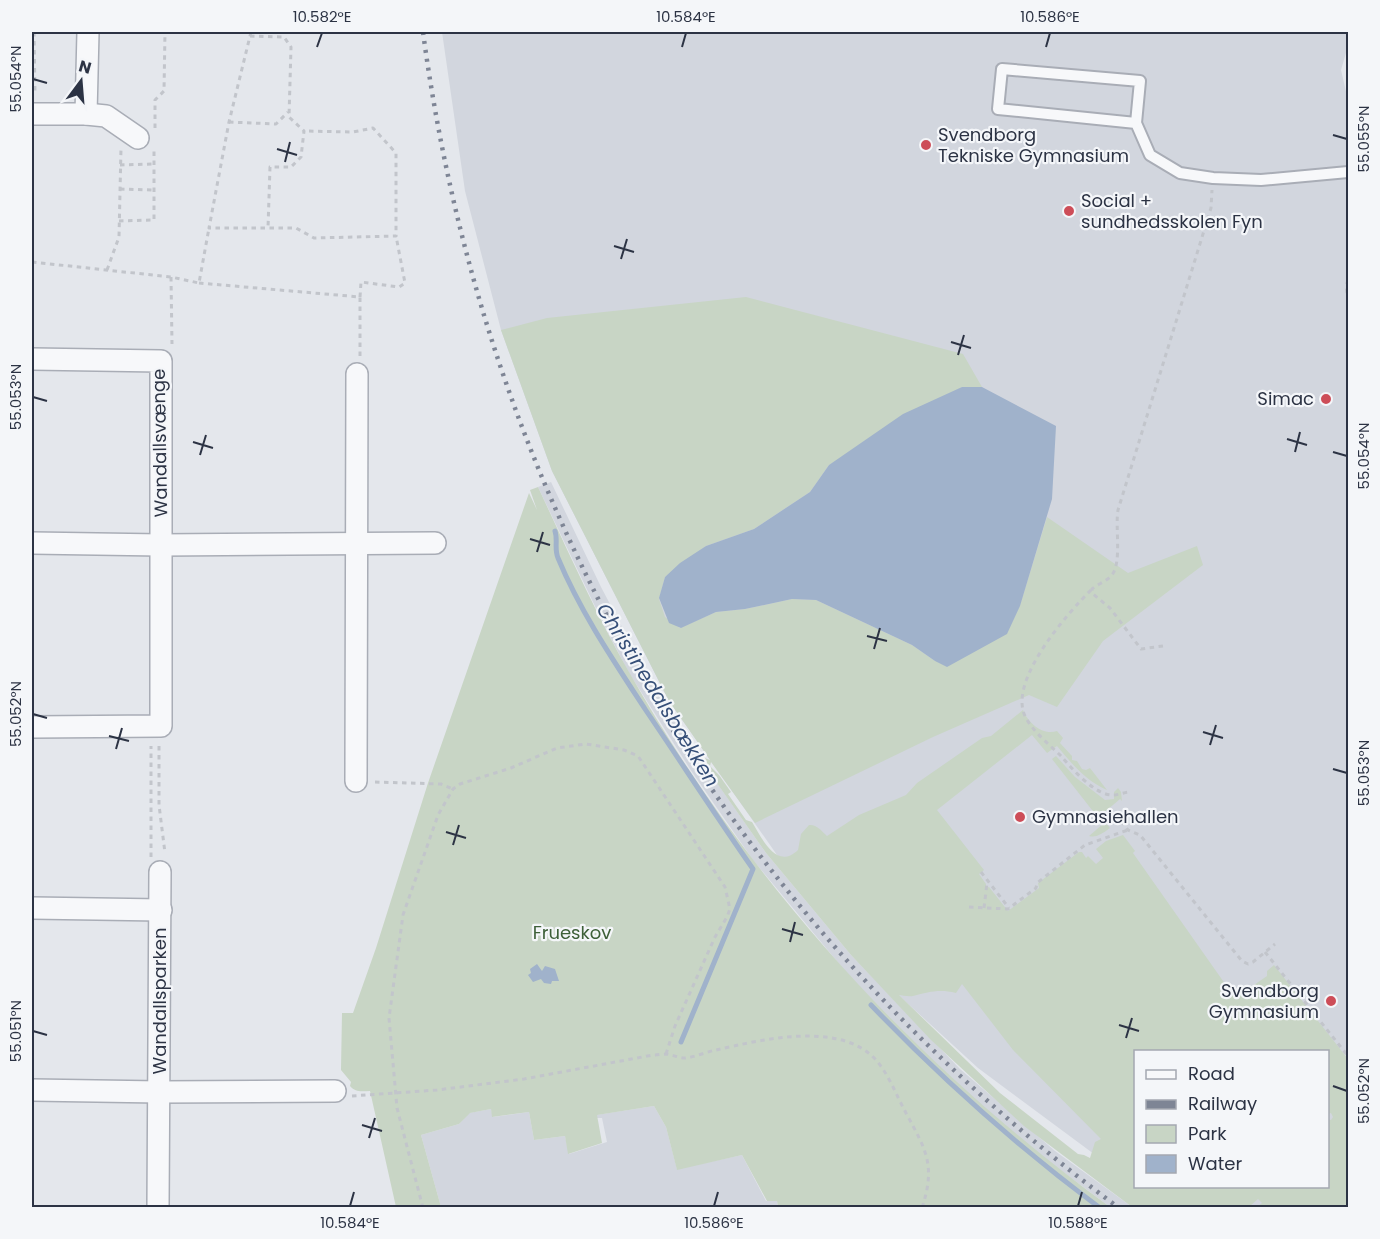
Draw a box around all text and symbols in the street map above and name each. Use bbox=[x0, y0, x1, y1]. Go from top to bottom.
text: 10.582°E bbox=[293, 6, 351, 27]
text: 10.584°E bbox=[656, 6, 716, 27]
text: 10.586°E bbox=[1020, 6, 1080, 27]
text: 55.054°N bbox=[5, 46, 26, 112]
north arrow bbox=[51, 51, 111, 111]
text: N bbox=[76, 54, 94, 80]
text: 55.055°N bbox=[1353, 106, 1374, 172]
place label: Svendborg Tekniske Gymnasium bbox=[938, 122, 1129, 168]
marker: Svendborg Tekniske Gymnasium bbox=[919, 138, 933, 152]
place label: Social + sundhedsskolen Fyn bbox=[1081, 188, 1263, 234]
marker: Social + sundhedsskolen Fyn bbox=[1062, 204, 1076, 218]
text: 55.053°N bbox=[5, 364, 26, 430]
street label: Wandallsvænge bbox=[146, 369, 173, 517]
place label: Simac bbox=[1257, 386, 1314, 411]
marker: Simac bbox=[1319, 392, 1333, 406]
text: 55.054°N bbox=[1353, 423, 1374, 489]
water label: Christinedalsbækken bbox=[590, 598, 726, 792]
text: 55.052°N bbox=[5, 681, 26, 747]
text: 55.053°N bbox=[1353, 740, 1374, 806]
place label: Gymnasiehallen bbox=[1032, 804, 1179, 829]
marker: Gymnasiehallen bbox=[1013, 810, 1027, 824]
park label: Frueskov bbox=[533, 920, 611, 945]
street label: Wandallsparken bbox=[147, 928, 172, 1074]
place label: Svendborg Gymnasium bbox=[1209, 978, 1319, 1024]
marker: Svendborg Gymnasium bbox=[1324, 994, 1338, 1008]
text: 55.051°N bbox=[5, 1000, 26, 1062]
legend bbox=[1134, 1050, 1329, 1188]
text: 55.052°N bbox=[1353, 1058, 1374, 1124]
text: Road bbox=[1188, 1061, 1235, 1086]
text: Railway bbox=[1188, 1091, 1257, 1116]
text: Park bbox=[1188, 1121, 1227, 1146]
text: Water bbox=[1188, 1151, 1242, 1176]
text: 10.584°E bbox=[320, 1212, 380, 1233]
text: 10.586°E bbox=[684, 1212, 744, 1233]
text: 10.588°E bbox=[1048, 1212, 1108, 1233]

